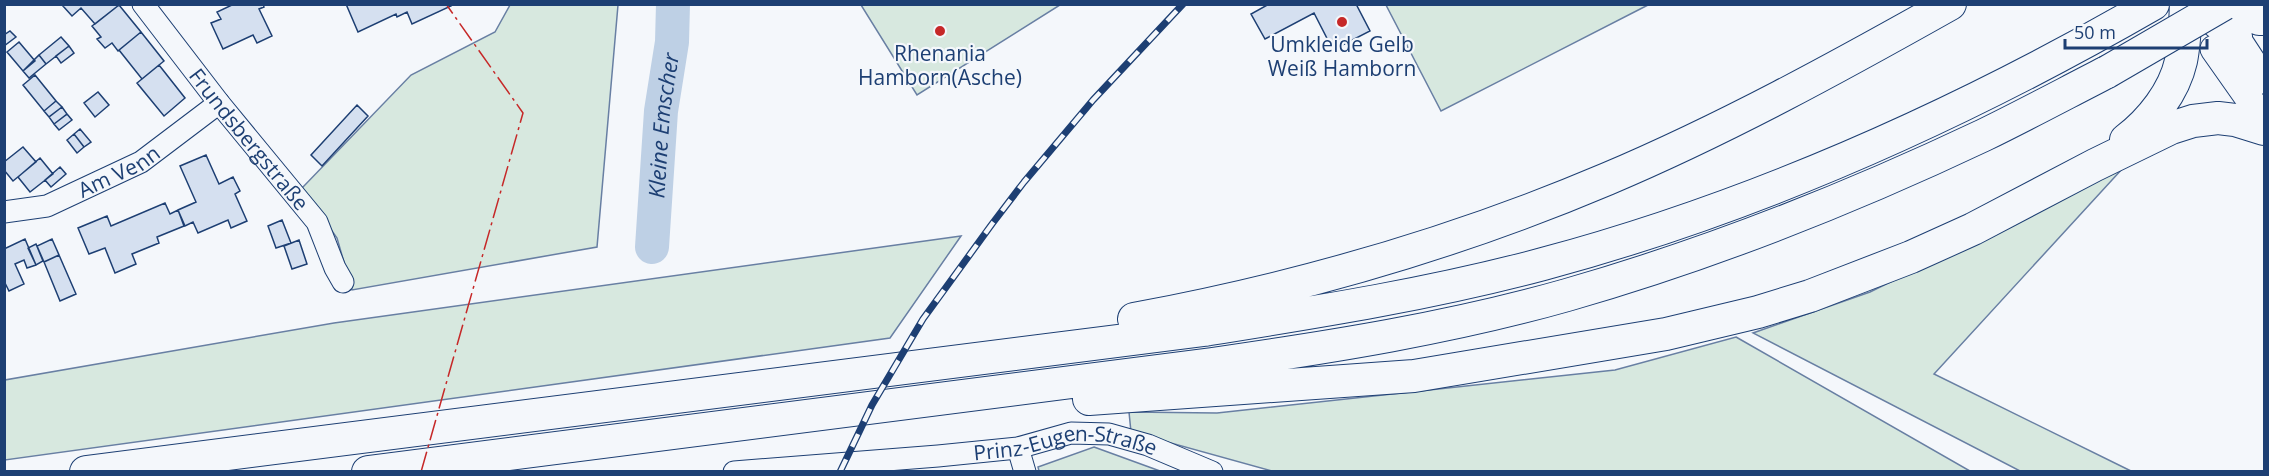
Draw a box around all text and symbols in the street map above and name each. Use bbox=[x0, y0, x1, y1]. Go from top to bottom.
scale bar bbox=[2065, 12, 2208, 50]
marker: Umkleide Gelb Weiß Hamborn bbox=[1335, 15, 1349, 29]
text: 50 m bbox=[2074, 20, 2116, 44]
marker: Rhenania Hamborn(Asche) bbox=[933, 24, 947, 38]
place label: Umkleide Gelb Weiß Hamborn bbox=[1268, 30, 1416, 82]
place label: Rhenania Hamborn(Asche) bbox=[858, 39, 1022, 91]
water label: Kleine Emscher bbox=[640, 49, 685, 199]
street label: Frundsbergstraße bbox=[183, 62, 316, 216]
street label: Am Venn bbox=[73, 139, 165, 204]
street label: Prinz-Eugen-Straße bbox=[972, 418, 1162, 466]

